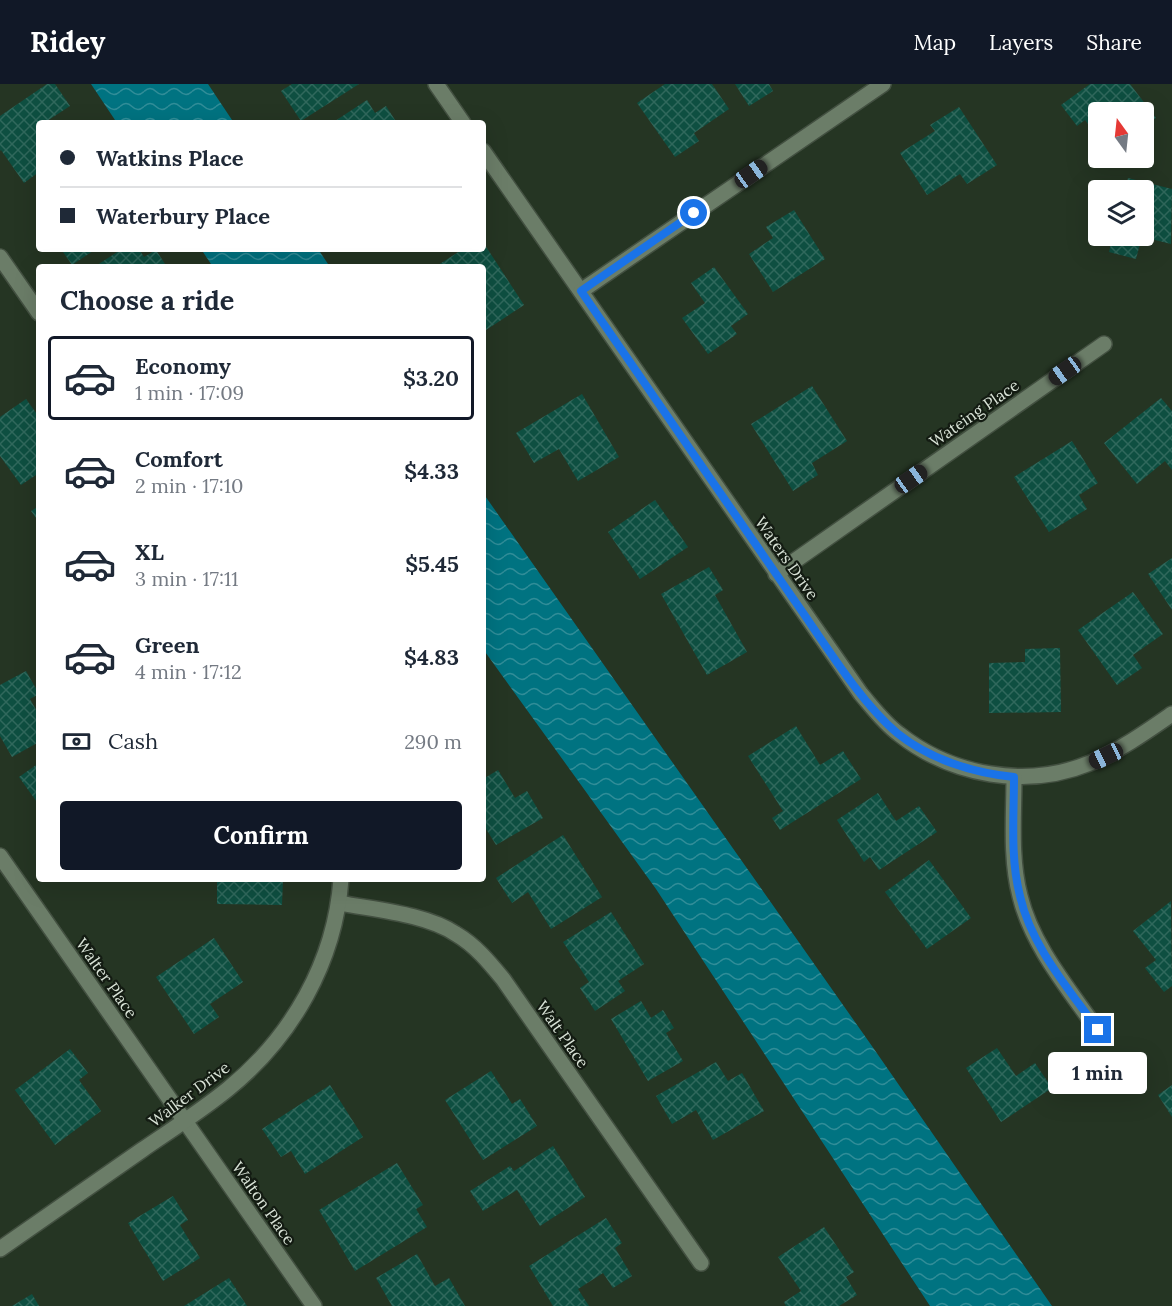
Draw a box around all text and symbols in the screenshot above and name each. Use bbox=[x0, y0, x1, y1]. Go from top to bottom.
text: Ridey bbox=[30, 24, 105, 60]
text: Map bbox=[913, 29, 956, 56]
text: Layers bbox=[989, 29, 1053, 56]
text: Share bbox=[1086, 29, 1142, 56]
north arrow bbox=[1088, 102, 1154, 168]
map controls bbox=[1088, 102, 1154, 246]
text: Watkins Place bbox=[96, 144, 244, 172]
car bbox=[731, 156, 771, 192]
button: layers bbox=[1088, 180, 1154, 246]
route start bbox=[680, 199, 707, 226]
text: Waterbury Place bbox=[96, 202, 270, 230]
text: Choose a ride bbox=[60, 283, 234, 317]
icon: car bbox=[63, 351, 117, 405]
text: Economy bbox=[135, 352, 231, 380]
car bbox=[1045, 353, 1085, 389]
text: $3.20 bbox=[403, 364, 459, 392]
street label: Wateing Place bbox=[925, 375, 1023, 451]
text: 1 min · 17:09 bbox=[135, 380, 244, 405]
icon: car bbox=[63, 444, 117, 498]
text: Comfort bbox=[135, 445, 223, 473]
text: $4.33 bbox=[404, 457, 459, 485]
car bbox=[891, 461, 931, 497]
text: 2 min · 17:10 bbox=[135, 473, 243, 498]
street label: Waters Drive bbox=[751, 513, 823, 604]
icon: car bbox=[63, 537, 117, 591]
text: XL bbox=[135, 538, 164, 566]
text: $5.45 bbox=[405, 550, 459, 578]
text: 3 min · 17:11 bbox=[135, 566, 239, 591]
icon: car bbox=[63, 630, 117, 684]
text: Green bbox=[135, 631, 200, 659]
text: $4.83 bbox=[404, 643, 459, 671]
text: 4 min · 17:12 bbox=[135, 659, 242, 684]
icon: cash bbox=[60, 725, 93, 758]
text: Cash bbox=[108, 727, 158, 755]
text: 290 m bbox=[404, 729, 462, 754]
car bbox=[1086, 740, 1126, 772]
button: Confirm bbox=[60, 801, 462, 870]
street label: Walter Place bbox=[72, 934, 142, 1022]
street label: Walt Place bbox=[533, 996, 594, 1072]
route end bbox=[1084, 1016, 1111, 1043]
callout: 1 min bbox=[1048, 1051, 1148, 1093]
street label: Walker Drive bbox=[145, 1057, 234, 1131]
text: 1 min bbox=[1072, 1060, 1123, 1085]
street label: Walton Place bbox=[228, 1158, 300, 1249]

